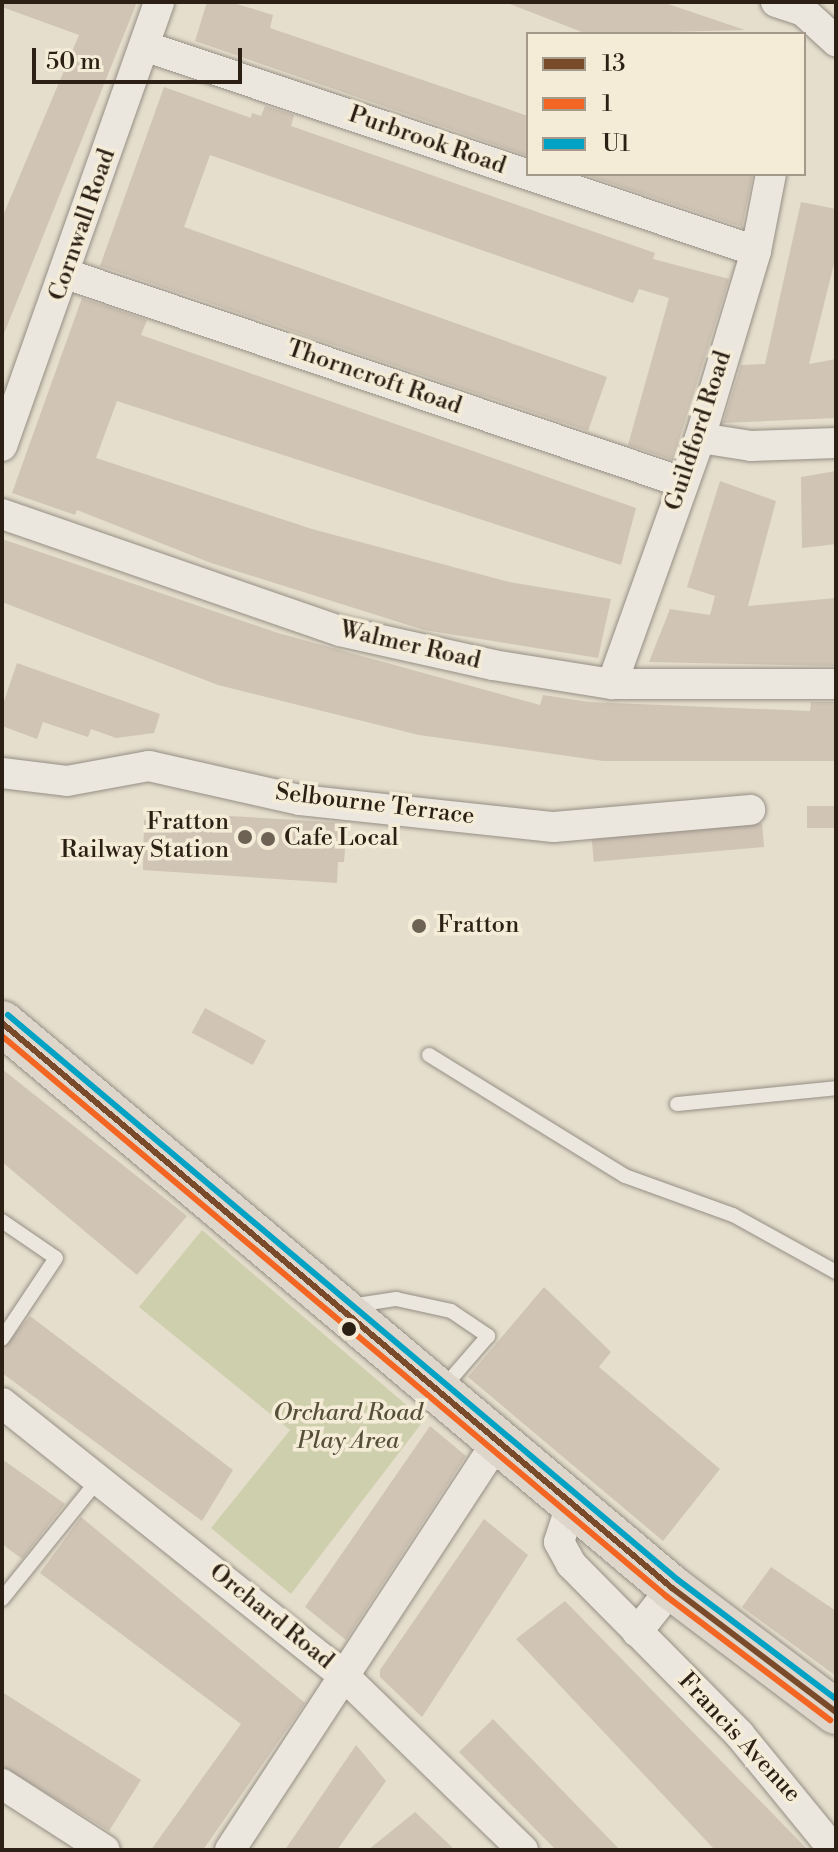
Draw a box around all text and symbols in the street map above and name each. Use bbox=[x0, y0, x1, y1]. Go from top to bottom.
scale bar bbox=[36, 32, 246, 82]
legend bbox=[526, 32, 806, 176]
text: 50 m bbox=[46, 47, 101, 77]
text: 13 bbox=[602, 49, 626, 79]
text: 1 bbox=[602, 89, 612, 119]
street label: Purbrook Road bbox=[345, 101, 509, 181]
text: U1 bbox=[602, 129, 630, 159]
street label: Cornwall Road bbox=[44, 145, 122, 305]
street label: Thorncroft Road bbox=[283, 335, 465, 421]
street label: Guildford Road bbox=[660, 348, 738, 514]
street label: Walmer Road bbox=[337, 616, 483, 676]
street label: Selbourne Terrace bbox=[274, 779, 476, 831]
place label: Fratton Railway Station bbox=[60, 809, 229, 865]
place label: Cafe Local bbox=[284, 825, 399, 853]
marker: Fratton Railway Station bbox=[236, 828, 254, 846]
marker: Cafe Local bbox=[259, 830, 277, 848]
place label: Fratton bbox=[437, 912, 519, 940]
marker: Fratton bbox=[408, 915, 430, 937]
unlabelled marker bbox=[341, 1321, 357, 1337]
park label: Orchard Road Play Area bbox=[273, 1400, 423, 1456]
street label: Orchard Road bbox=[203, 1558, 339, 1676]
street label: Francis Avenue bbox=[672, 1667, 806, 1809]

